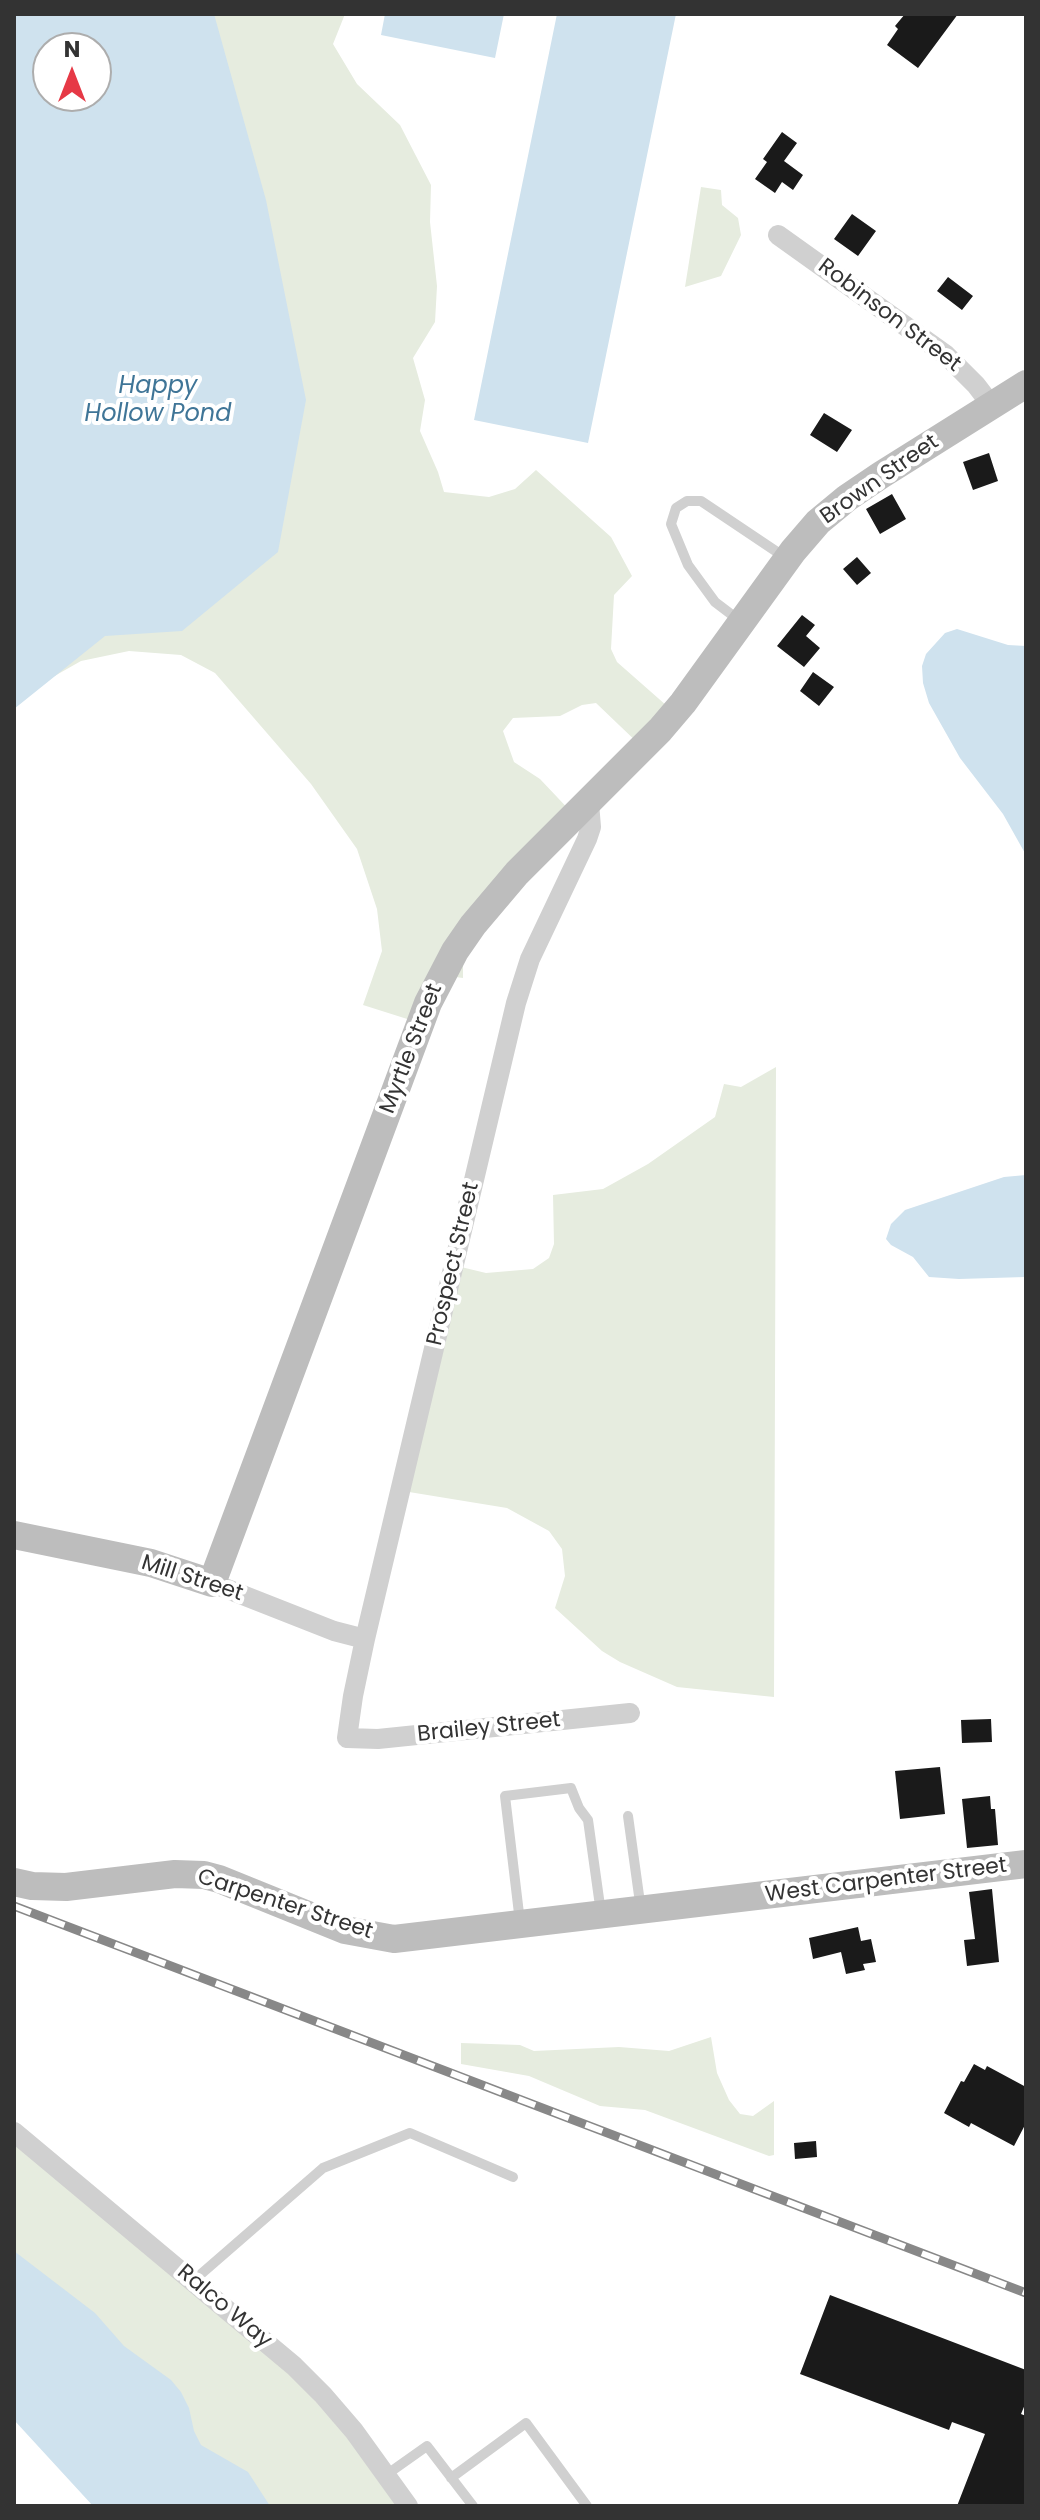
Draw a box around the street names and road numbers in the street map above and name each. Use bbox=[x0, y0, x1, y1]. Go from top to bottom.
street label: Robinson Street bbox=[812, 254, 966, 378]
street label: Brown Street bbox=[816, 430, 944, 530]
street label: Myrtle Street bbox=[375, 980, 449, 1118]
street label: Prospect Street bbox=[422, 1180, 486, 1348]
street label: Mill Street bbox=[138, 1550, 246, 1608]
street label: Brailey Street bbox=[416, 1707, 562, 1749]
street label: West Carpenter Street bbox=[764, 1853, 1008, 1909]
street label: Carpenter Street bbox=[194, 1864, 376, 1946]
street label: Ralco Way bbox=[171, 2260, 277, 2354]

